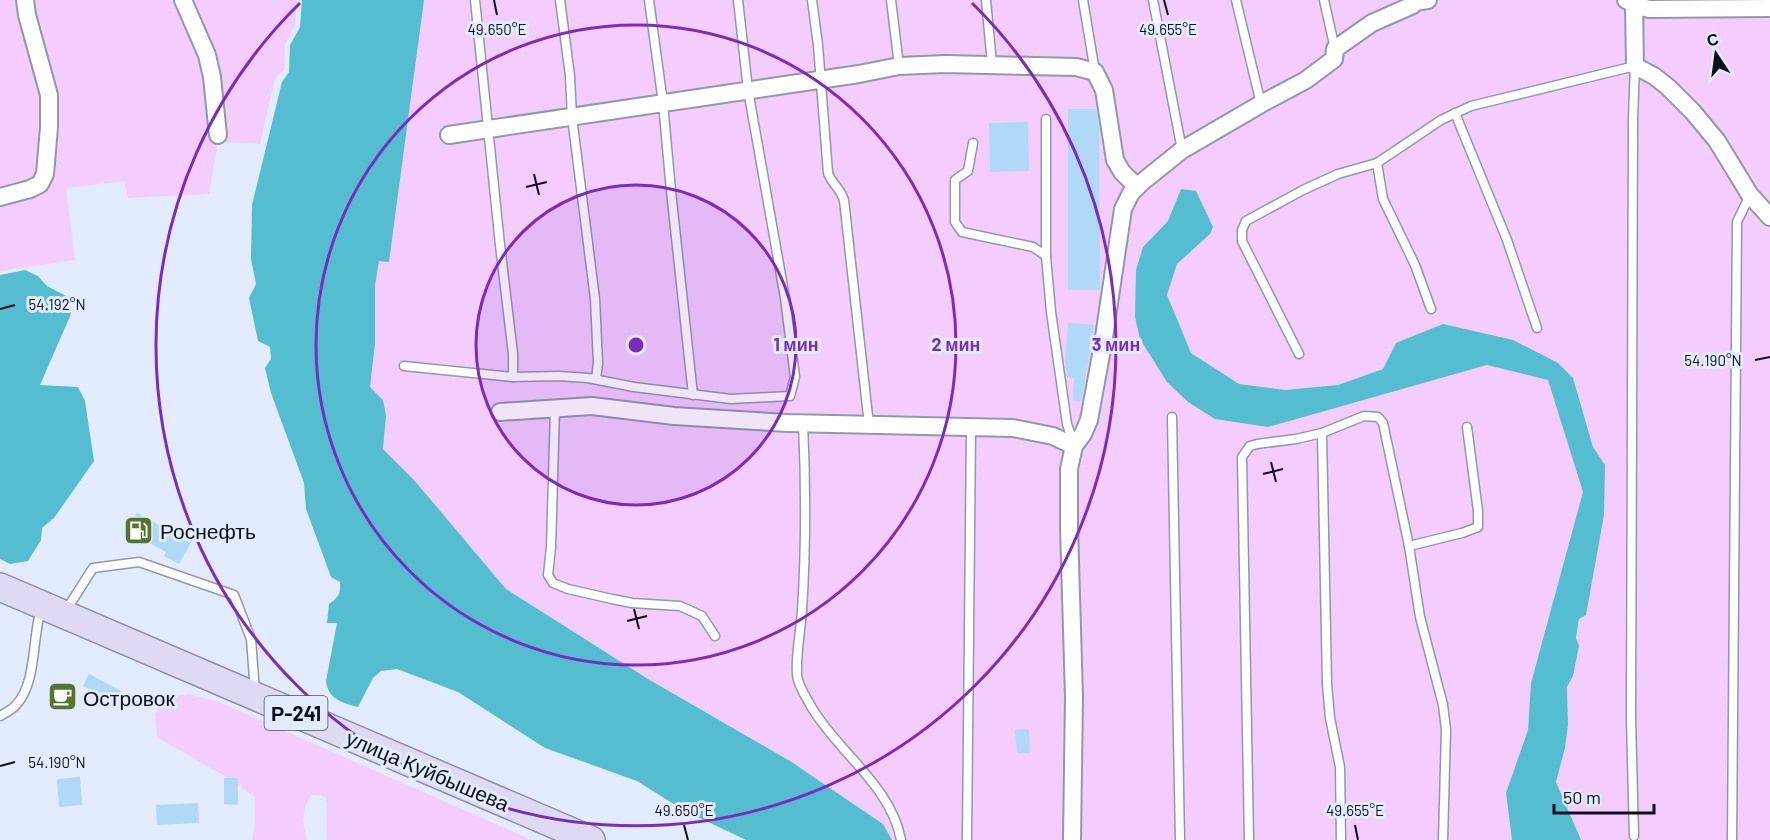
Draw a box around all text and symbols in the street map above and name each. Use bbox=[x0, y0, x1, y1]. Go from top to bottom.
text: 49.650°E bbox=[468, 20, 526, 38]
text: 49.655°E bbox=[1139, 20, 1197, 38]
north arrow bbox=[1686, 24, 1746, 84]
text: С bbox=[1705, 28, 1721, 49]
text: 54.192°N bbox=[28, 295, 86, 313]
text: 1 мин bbox=[773, 333, 819, 355]
text: 2 мин bbox=[932, 333, 980, 355]
text: 3 мин bbox=[1092, 333, 1140, 355]
centre of rings bbox=[626, 335, 646, 355]
text: 54.190°N bbox=[1684, 351, 1742, 369]
fuel station icon: Роснефть bbox=[123, 514, 155, 546]
place label: Роснефть bbox=[160, 518, 256, 543]
cafe icon: Островок bbox=[46, 681, 78, 713]
place label: Островок bbox=[83, 685, 175, 710]
road number: Р-241 bbox=[264, 696, 328, 730]
street label: улица Куйбышева bbox=[343, 724, 514, 816]
text: 54.190°N bbox=[28, 753, 86, 771]
scale bar bbox=[1554, 777, 1654, 815]
text: 50 m bbox=[1563, 786, 1601, 808]
text: 49.650°E bbox=[655, 801, 713, 819]
text: 49.655°E bbox=[1326, 801, 1384, 819]

